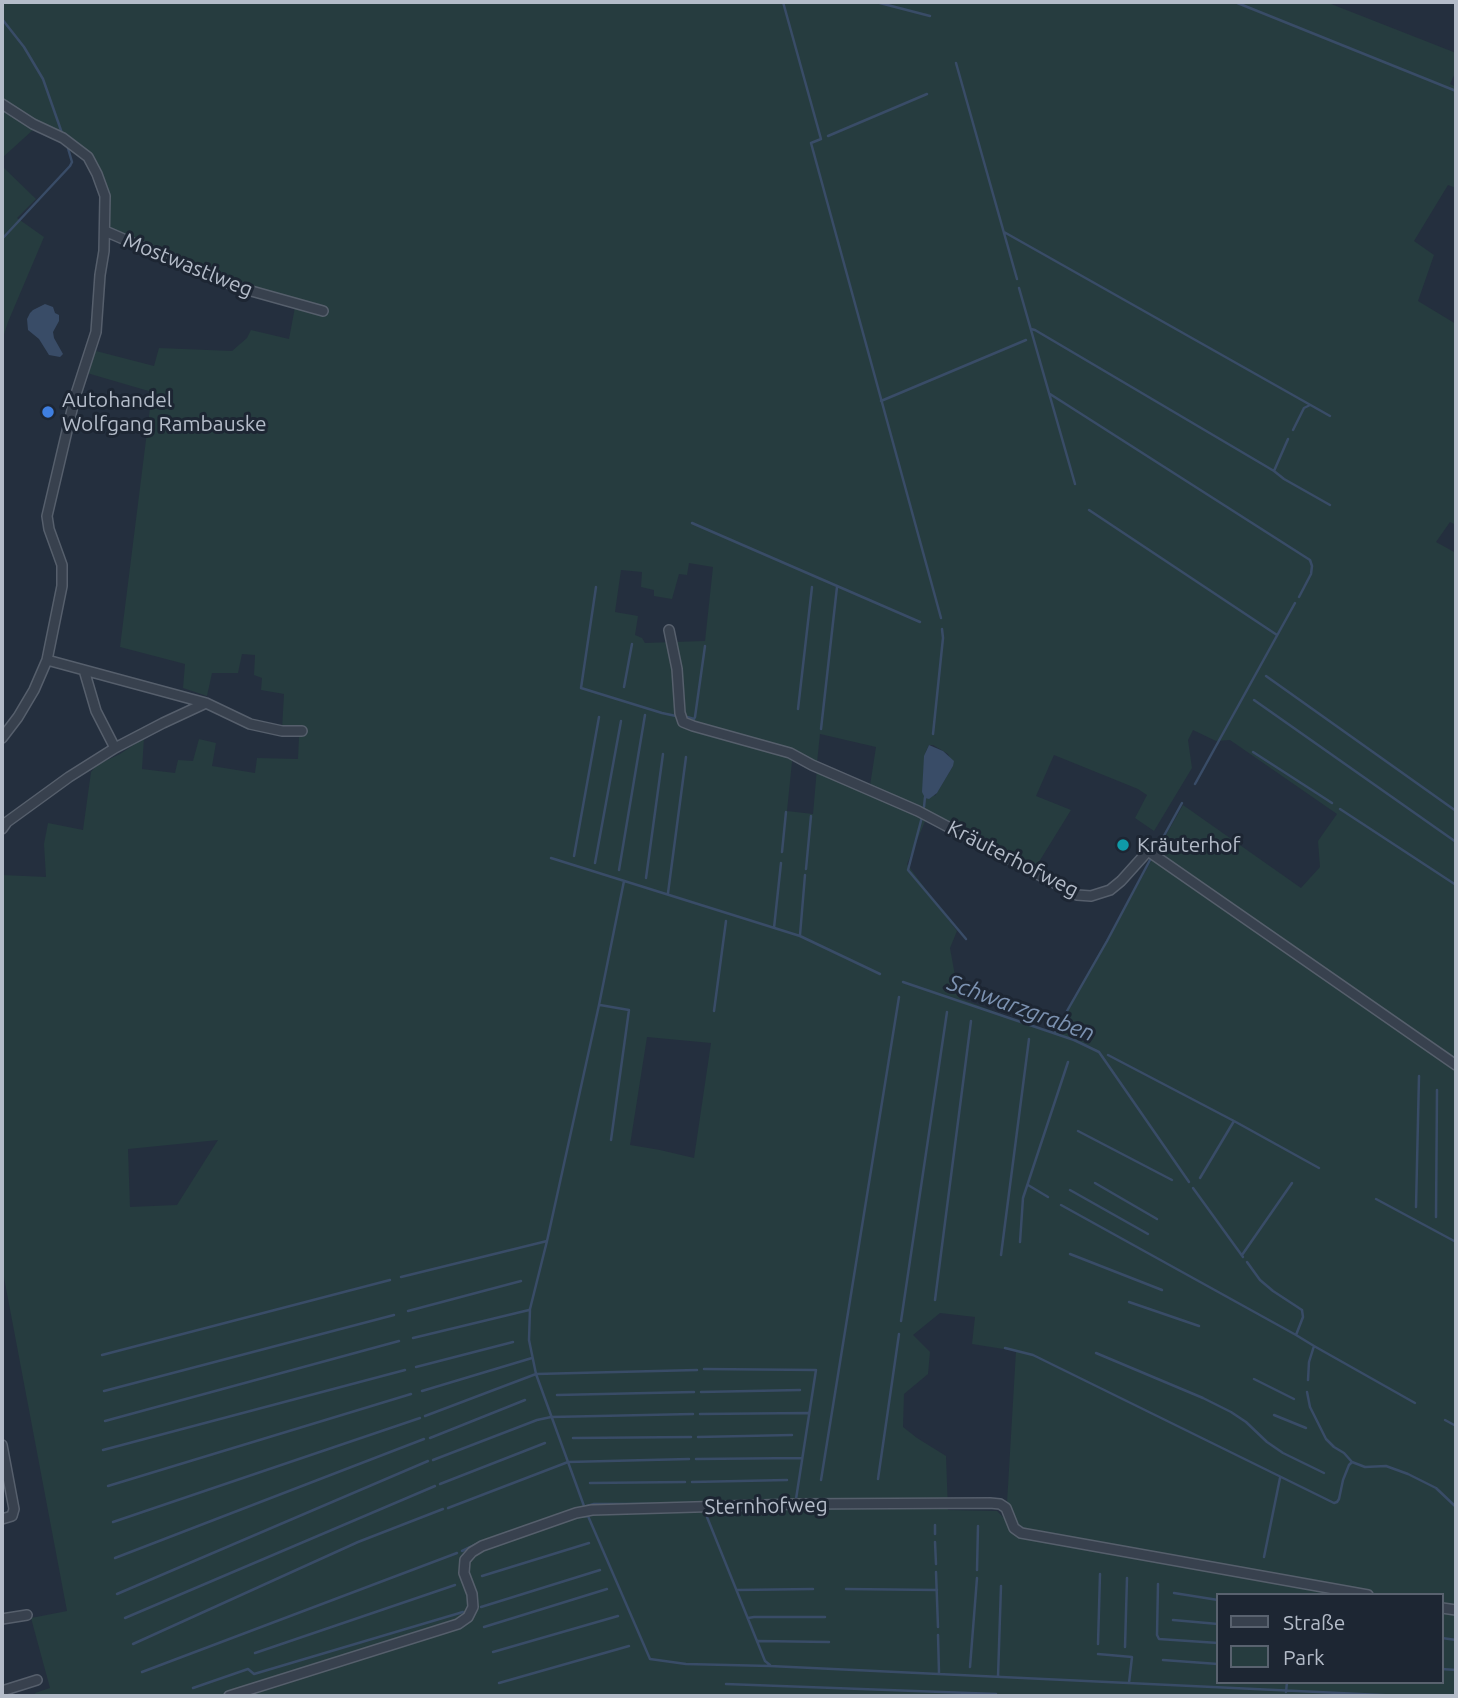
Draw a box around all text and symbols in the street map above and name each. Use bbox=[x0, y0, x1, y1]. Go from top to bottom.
street label: Mostwastlweg bbox=[119, 228, 257, 302]
place label: Autohandel Wolfgang Rambauske bbox=[62, 387, 267, 437]
marker: Autohandel Wolfgang Rambauske bbox=[40, 404, 56, 420]
street label: Kräuterhofweg bbox=[943, 815, 1083, 903]
place label: Kräuterhof bbox=[1137, 832, 1241, 858]
marker: Kräuterhof bbox=[1115, 837, 1131, 853]
water label: Schwarzgraben bbox=[944, 969, 1098, 1047]
street label: Sternhofweg bbox=[704, 1492, 828, 1520]
legend bbox=[1216, 1593, 1444, 1684]
text: Straße bbox=[1283, 1610, 1345, 1634]
text: Park bbox=[1283, 1645, 1325, 1669]

